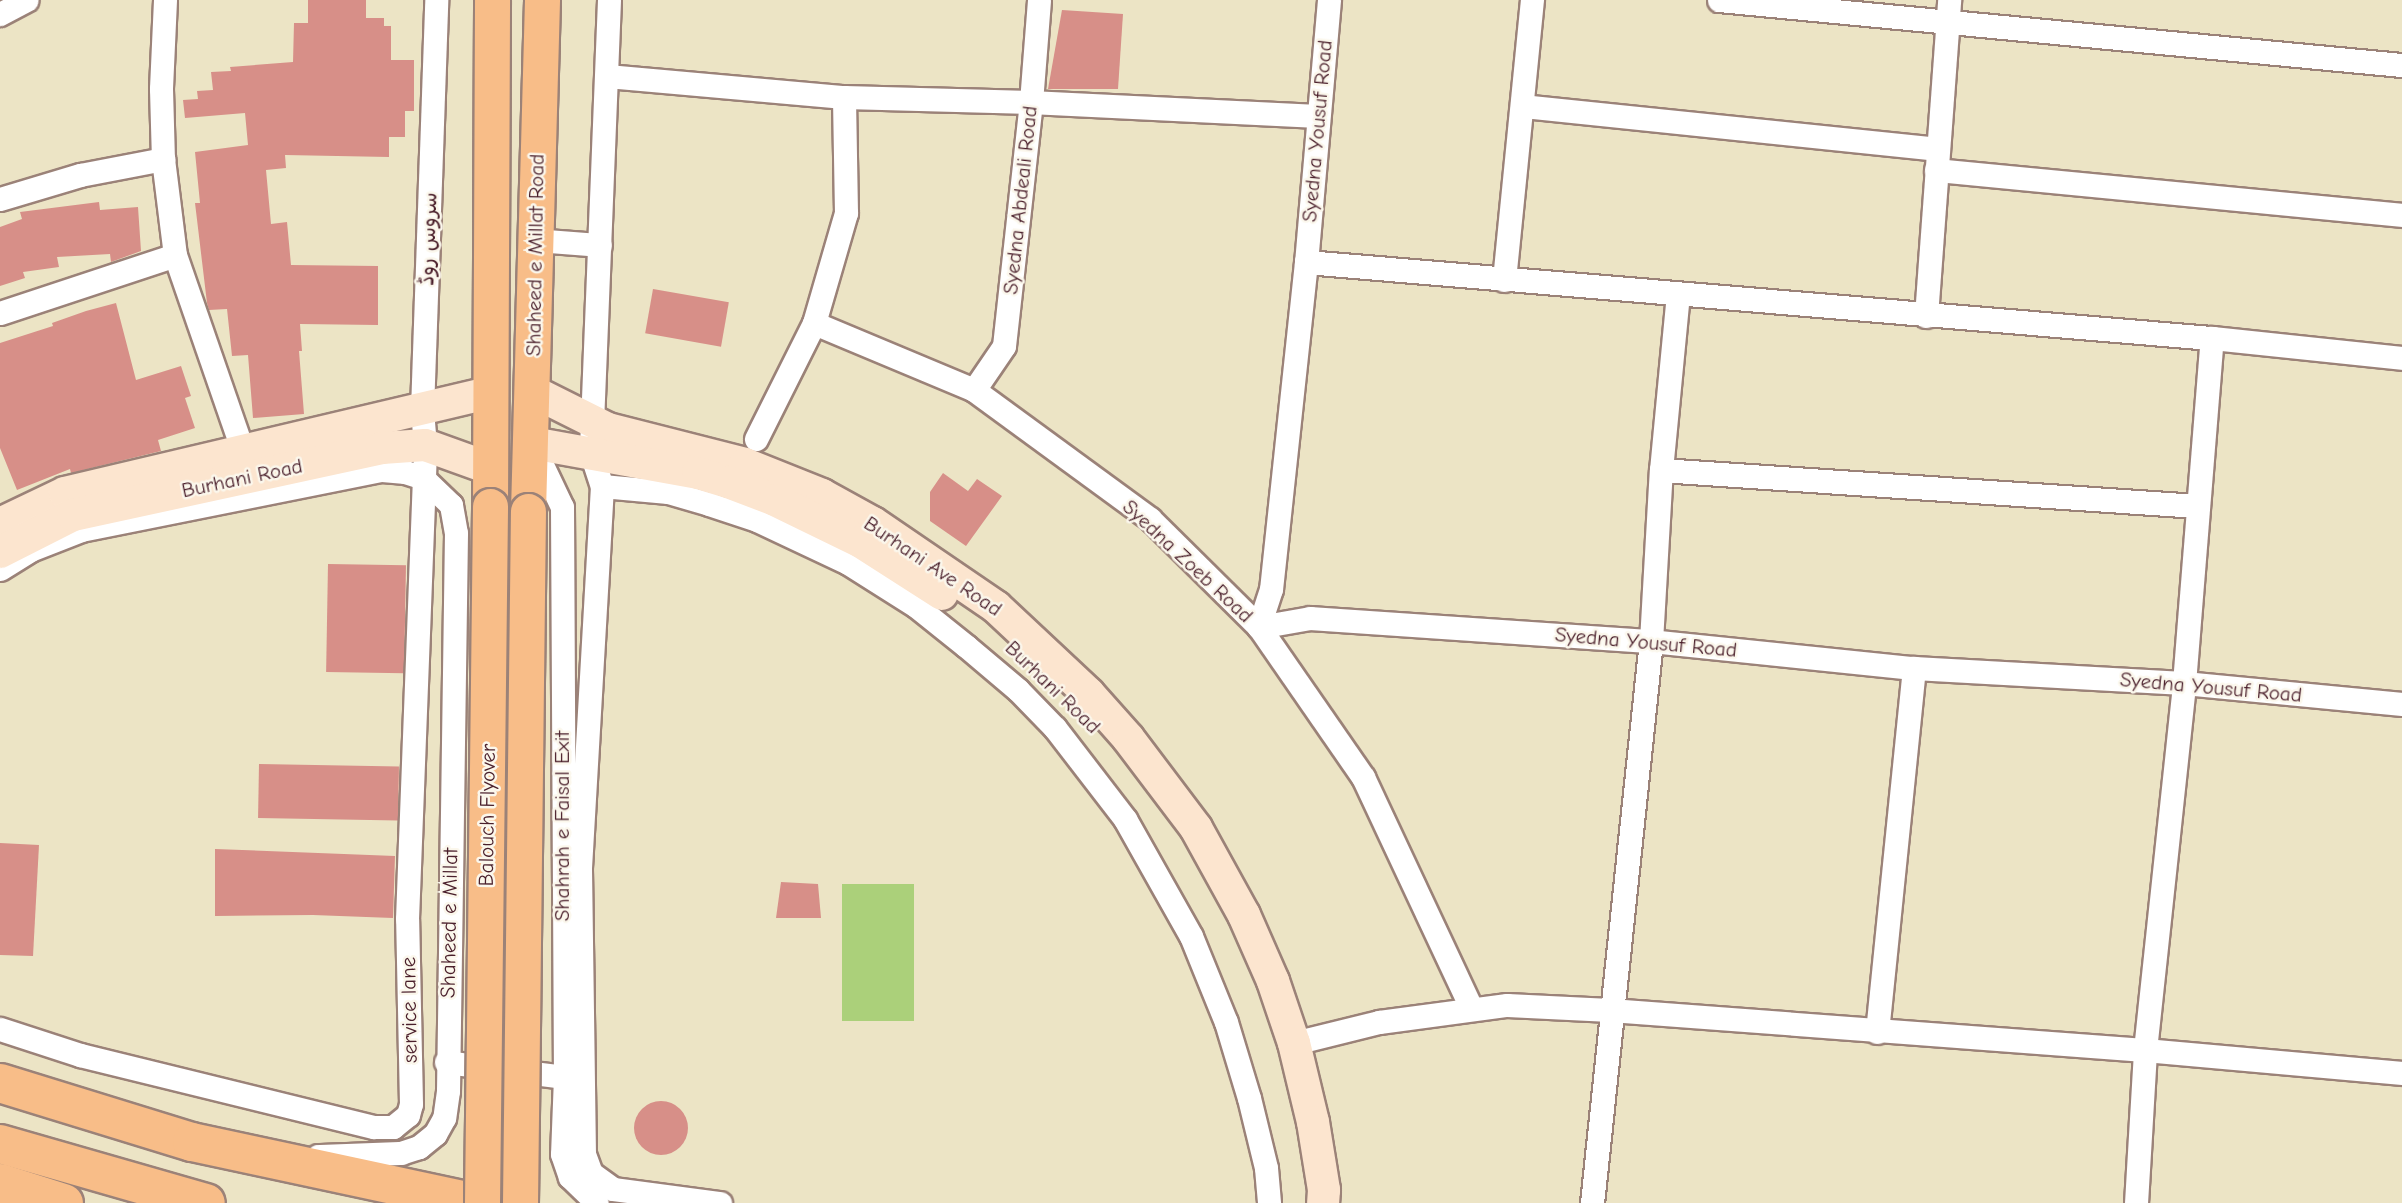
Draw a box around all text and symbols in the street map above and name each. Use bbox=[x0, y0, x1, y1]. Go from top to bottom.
street label: Syedna Yousuf Road bbox=[1296, 39, 1338, 223]
street label: Syedna Abdeali Road bbox=[998, 104, 1042, 296]
street label: Shaheed e Millat Road bbox=[521, 154, 549, 356]
street label: سروس روڈ bbox=[414, 192, 442, 286]
street label: Burhani Road bbox=[179, 453, 305, 503]
street label: Syedna Zoeb Road bbox=[1118, 494, 1258, 628]
street label: Burhani Ave Road bbox=[859, 511, 1007, 621]
street label: Syedna Yousuf Road bbox=[1554, 621, 1738, 663]
street label: Burhani Road bbox=[1000, 635, 1106, 739]
street label: Syedna Yousuf Road bbox=[2119, 666, 2303, 708]
street label: Shahrah e Faisal Exit bbox=[549, 731, 575, 921]
street label: Balouch Flyover bbox=[473, 744, 501, 886]
street label: Shaheed e Millat bbox=[435, 848, 463, 998]
street label: service lane bbox=[395, 957, 423, 1063]

